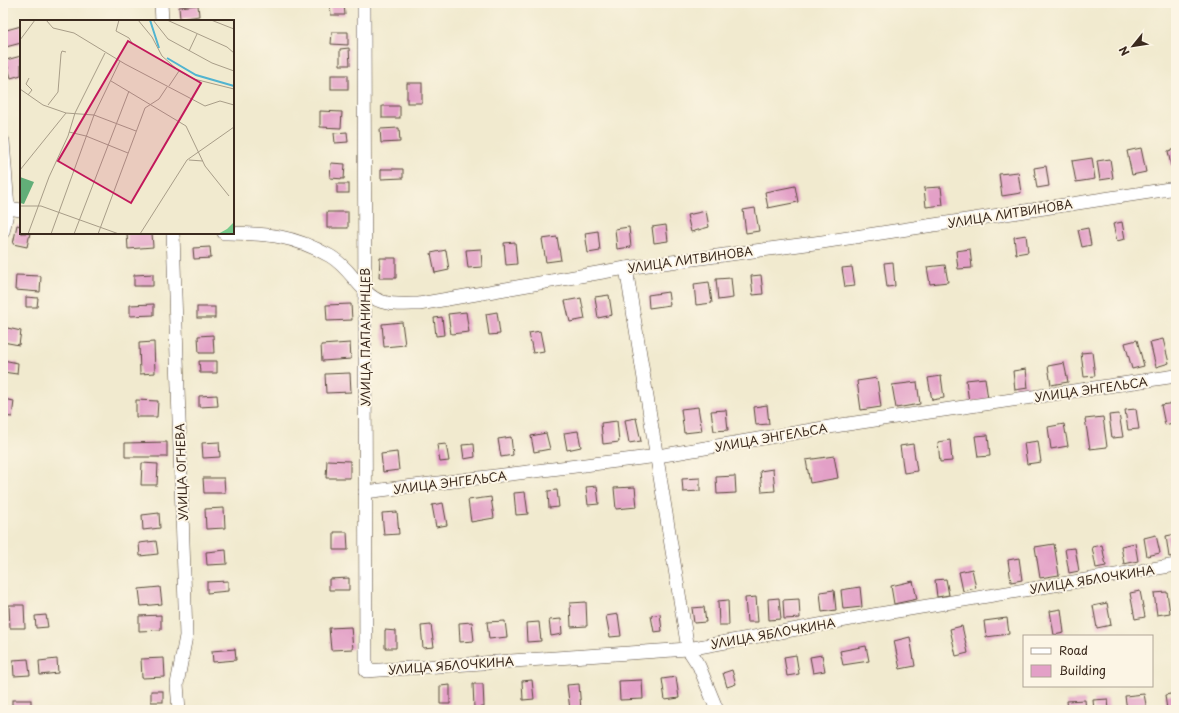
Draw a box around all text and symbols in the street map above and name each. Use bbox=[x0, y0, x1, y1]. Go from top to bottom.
inset map bbox=[20, 20, 234, 234]
north arrow bbox=[1113, 26, 1153, 66]
text: N bbox=[1114, 43, 1133, 59]
street label: УЛИЦА ЛИТВИНОВА bbox=[946, 194, 1074, 232]
street label: УЛИЦА ЛИТВИНОВА bbox=[626, 241, 754, 277]
street label: УЛИЦА ПАПАНИНЦЕВ bbox=[356, 268, 374, 406]
street label: УЛИЦА ЭНГЕЛЬСА bbox=[1033, 372, 1149, 406]
street label: УЛИЦА ЭНГЕЛЬСА bbox=[713, 418, 829, 456]
street label: УЛИЦА ОГНЕВА bbox=[170, 423, 192, 521]
street label: УЛИЦА ЭНГЕЛЬСА bbox=[392, 466, 508, 498]
street label: УЛИЦА ЯБЛОЧКИНА bbox=[1028, 560, 1156, 598]
street label: УЛИЦА ЯБЛОЧКИНА bbox=[709, 613, 837, 653]
legend bbox=[1023, 635, 1153, 687]
text: Road bbox=[1059, 641, 1088, 659]
street label: УЛИЦА ЯБЛОЧКИНА bbox=[387, 652, 515, 678]
text: Building bbox=[1059, 661, 1106, 679]

